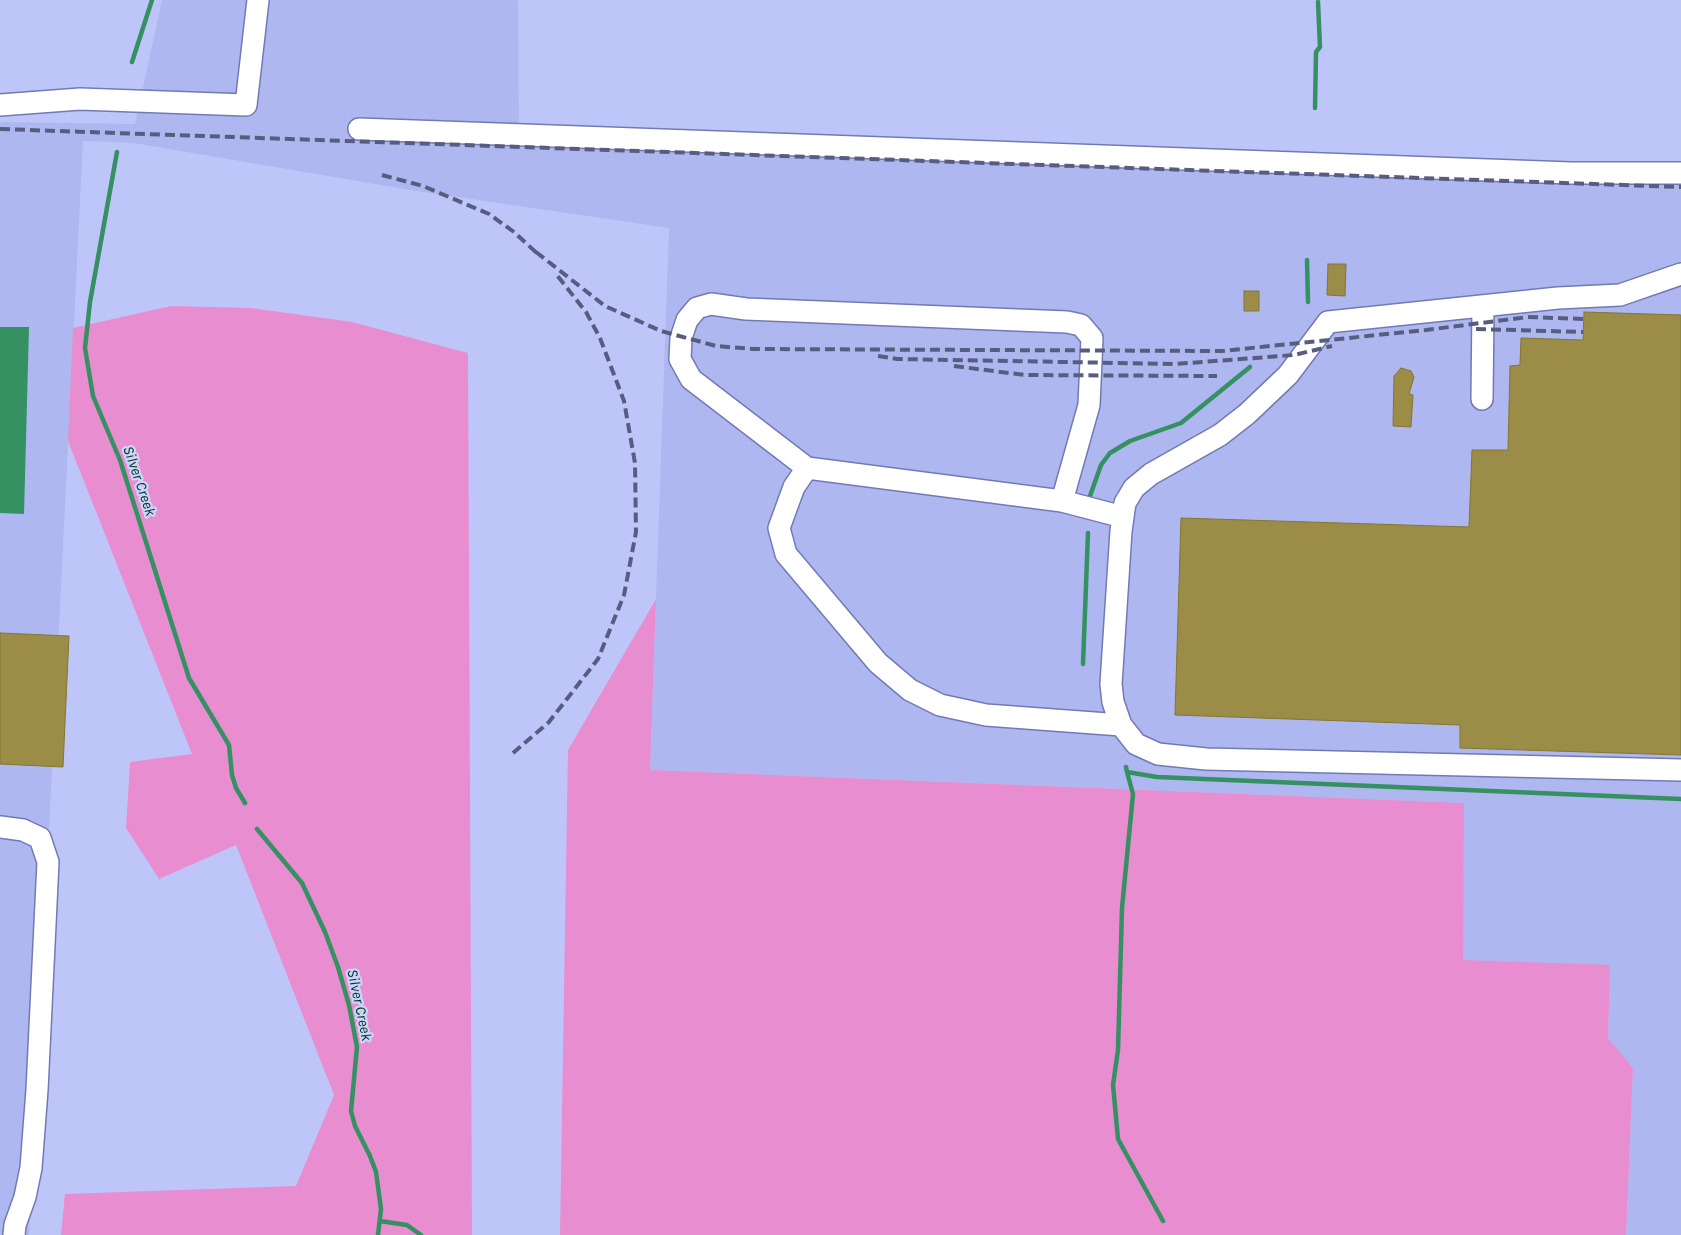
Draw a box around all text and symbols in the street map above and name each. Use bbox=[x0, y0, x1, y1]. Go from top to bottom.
water label: Silver Creek bbox=[119, 444, 159, 518]
water label: Silver Creek bbox=[343, 967, 375, 1043]

